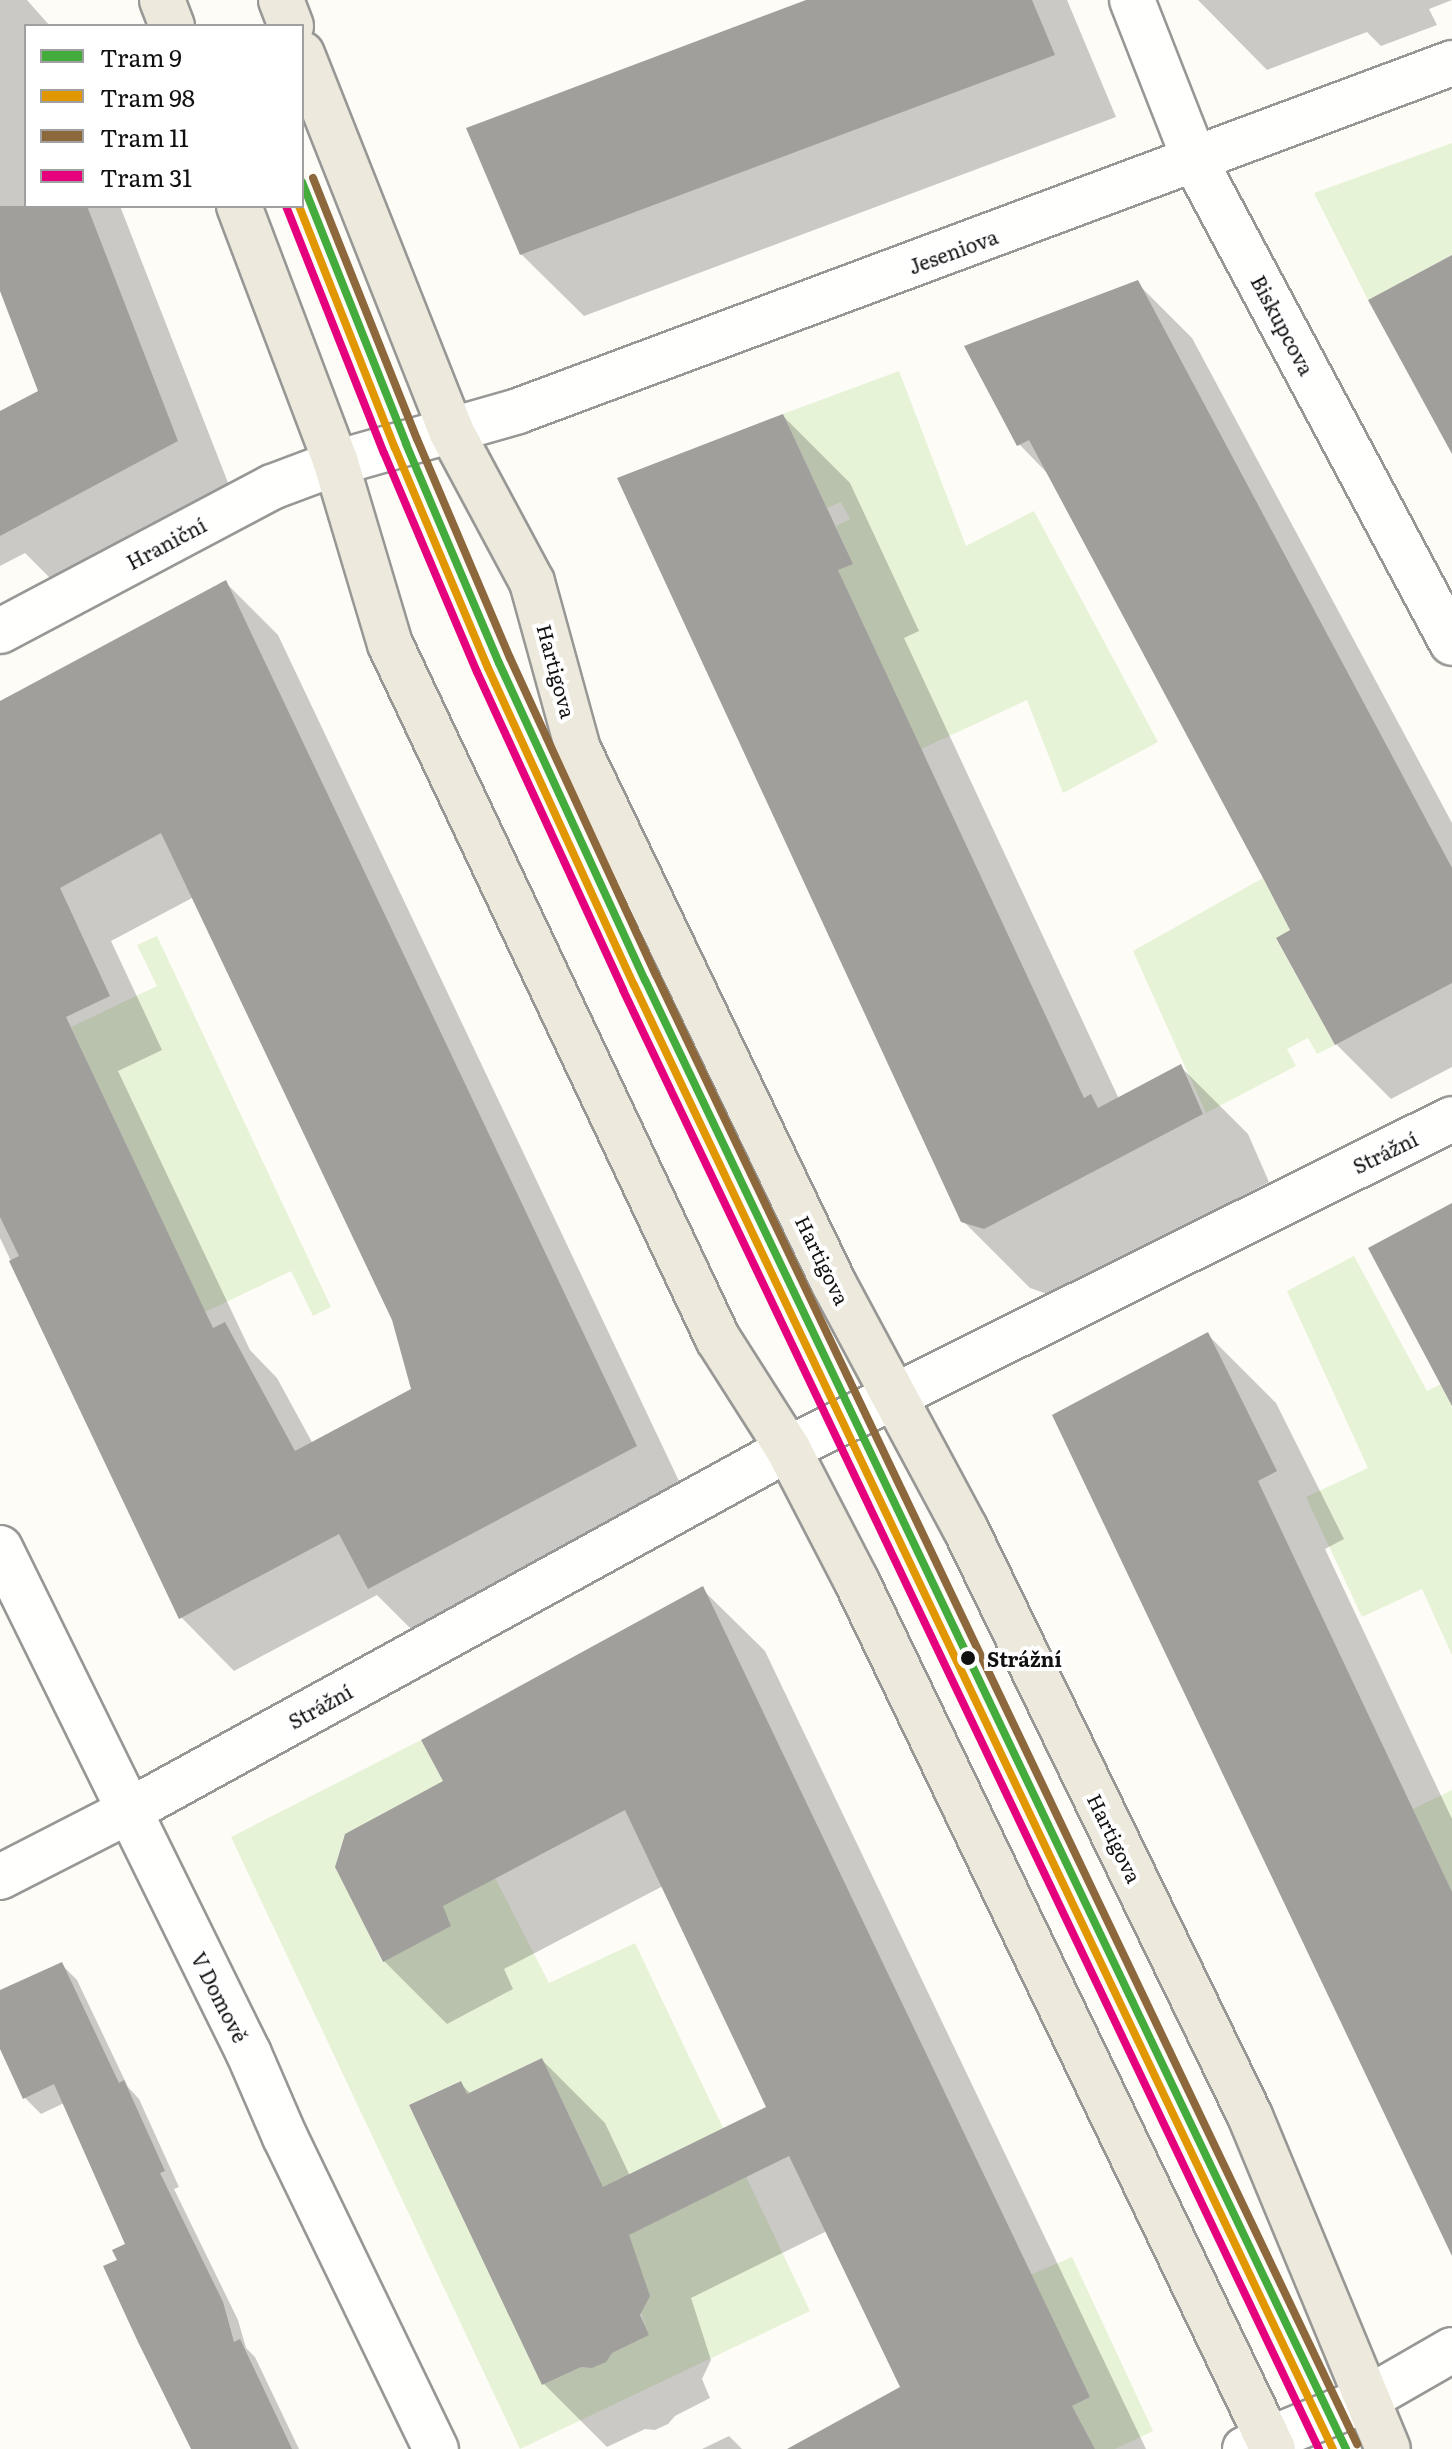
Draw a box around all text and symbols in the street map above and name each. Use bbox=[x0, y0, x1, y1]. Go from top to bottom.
legend bbox=[24, 24, 304, 208]
text: Tram 9 bbox=[100, 39, 182, 74]
text: Tram 98 bbox=[100, 79, 195, 114]
text: Tram 11 bbox=[100, 119, 189, 154]
text: Tram 31 bbox=[100, 159, 192, 194]
street label: Jeseniova bbox=[905, 224, 1001, 278]
street label: Biskupcova bbox=[1247, 271, 1319, 379]
street label: Hraniční bbox=[122, 512, 210, 574]
street label: Hartigova bbox=[533, 622, 581, 720]
street label: Strážní bbox=[1349, 1126, 1421, 1178]
street label: Hartigova bbox=[791, 1212, 855, 1308]
marker: Strážní bbox=[956, 1646, 980, 1670]
place label: Strážní bbox=[987, 1646, 1062, 1670]
street label: Strážní bbox=[284, 1679, 356, 1733]
street label: Hartigova bbox=[1083, 1790, 1147, 1886]
street label: V Domově bbox=[187, 1948, 253, 2046]

